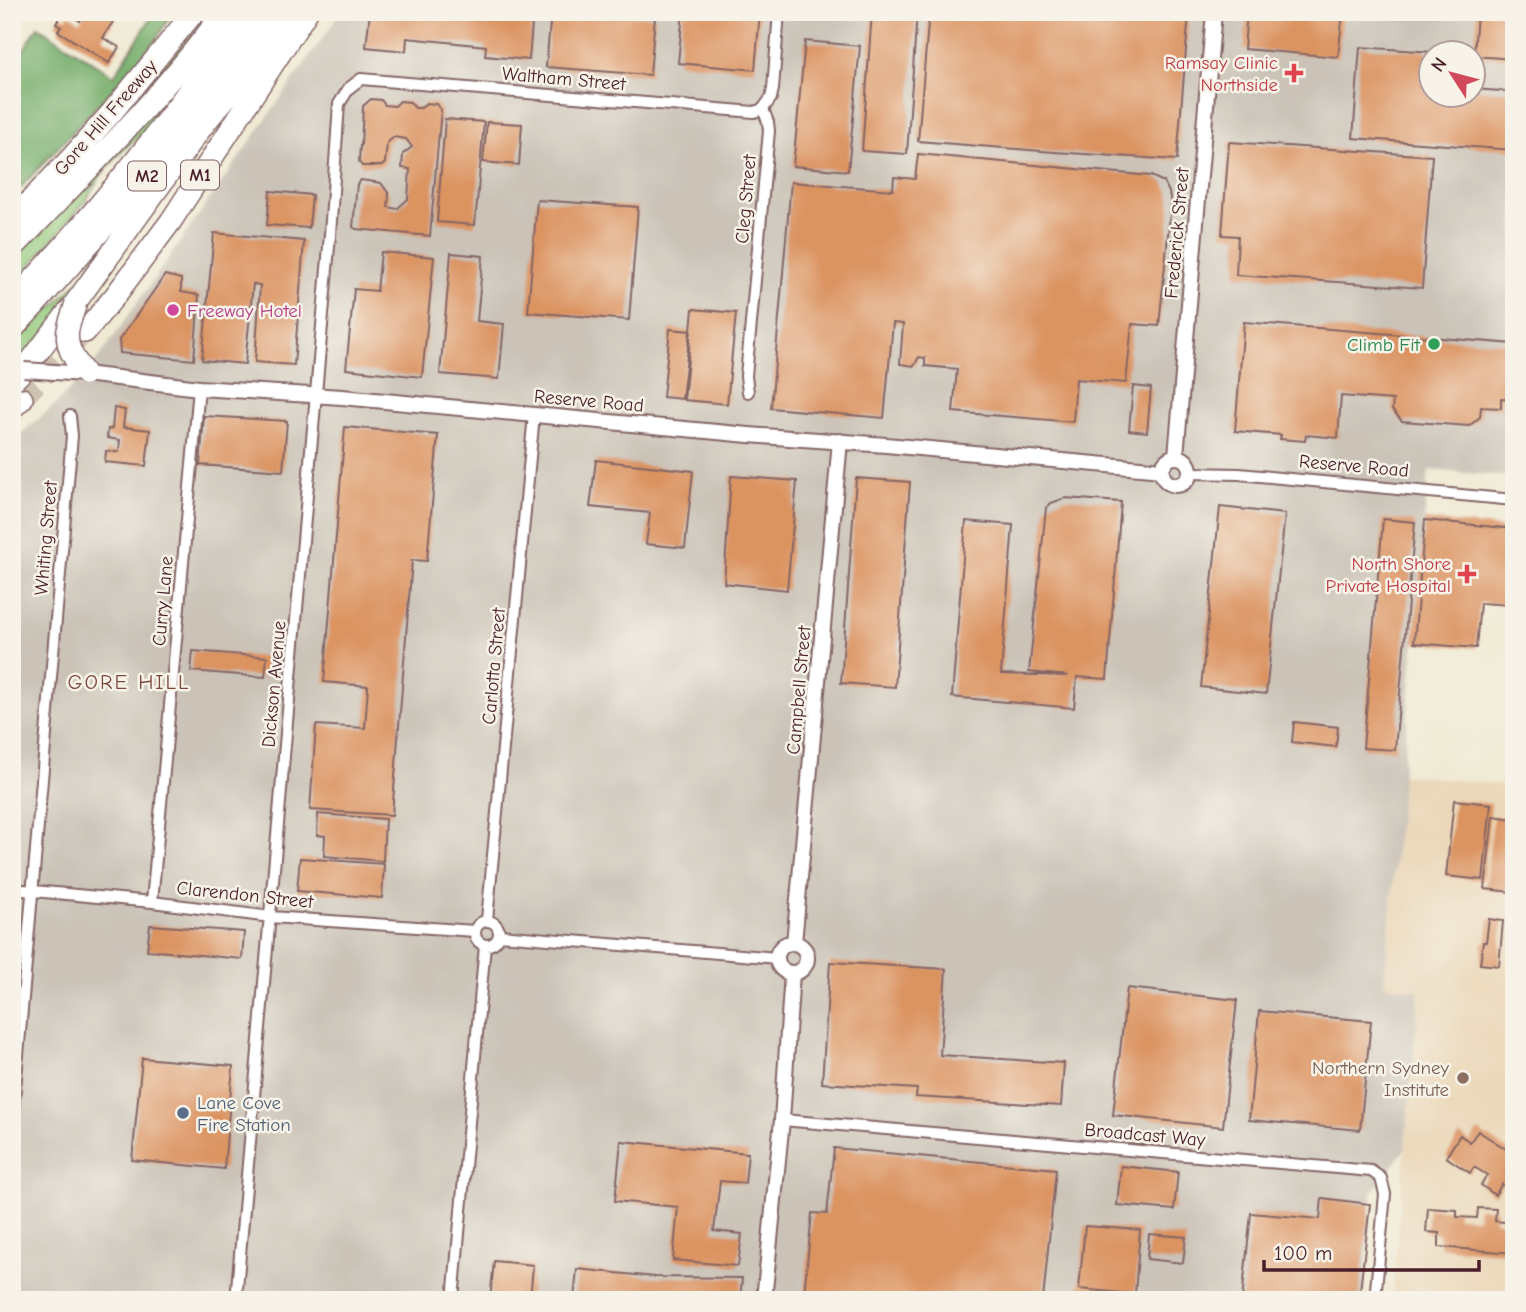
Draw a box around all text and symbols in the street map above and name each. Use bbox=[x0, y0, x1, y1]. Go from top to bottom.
north arrow bbox=[1418, 38, 1488, 108]
place label: Ramsay Clinic Northside bbox=[1165, 52, 1278, 96]
text: N bbox=[1427, 53, 1452, 76]
street label: Gore Hill Freeway bbox=[50, 55, 162, 180]
street label: Waltham Street bbox=[501, 63, 627, 95]
marker: Ramsay Clinic Northside bbox=[1284, 63, 1304, 83]
street label: Cleg Street bbox=[731, 153, 761, 245]
road number: M1 bbox=[181, 160, 219, 190]
road number: M2 bbox=[128, 162, 166, 190]
street label: Frederick Street bbox=[1160, 166, 1194, 299]
place label: Freeway Hotel bbox=[187, 300, 302, 322]
marker: Freeway Hotel bbox=[165, 302, 181, 318]
place label: Climb Fit bbox=[1347, 334, 1421, 356]
marker: Climb Fit bbox=[1426, 336, 1442, 352]
street label: Reserve Road bbox=[533, 385, 645, 417]
street label: Reserve Road bbox=[1298, 450, 1410, 482]
street label: Whiting Street bbox=[30, 479, 62, 596]
place label: North Shore Private Hospital bbox=[1326, 553, 1451, 597]
street label: Curry Lane bbox=[148, 555, 178, 647]
marker: North Shore Private Hospital bbox=[1457, 564, 1477, 584]
street label: Carlotta Street bbox=[478, 606, 510, 725]
street label: Dickson Avenue bbox=[257, 620, 290, 748]
street label: Campbell Street bbox=[782, 624, 816, 755]
district label: GORE HILL bbox=[67, 670, 191, 694]
street label: Clarendon Street bbox=[175, 877, 315, 913]
place label: Northern Sydney Institute bbox=[1312, 1057, 1449, 1101]
marker: Northern Sydney Institute bbox=[1455, 1070, 1471, 1086]
place label: Lane Cove Fire Station bbox=[197, 1092, 291, 1136]
marker: Lane Cove Fire Station bbox=[175, 1105, 191, 1121]
street label: Broadcast Way bbox=[1084, 1119, 1207, 1151]
scale bar bbox=[1264, 1228, 1479, 1272]
text: 100 m bbox=[1274, 1241, 1332, 1265]

